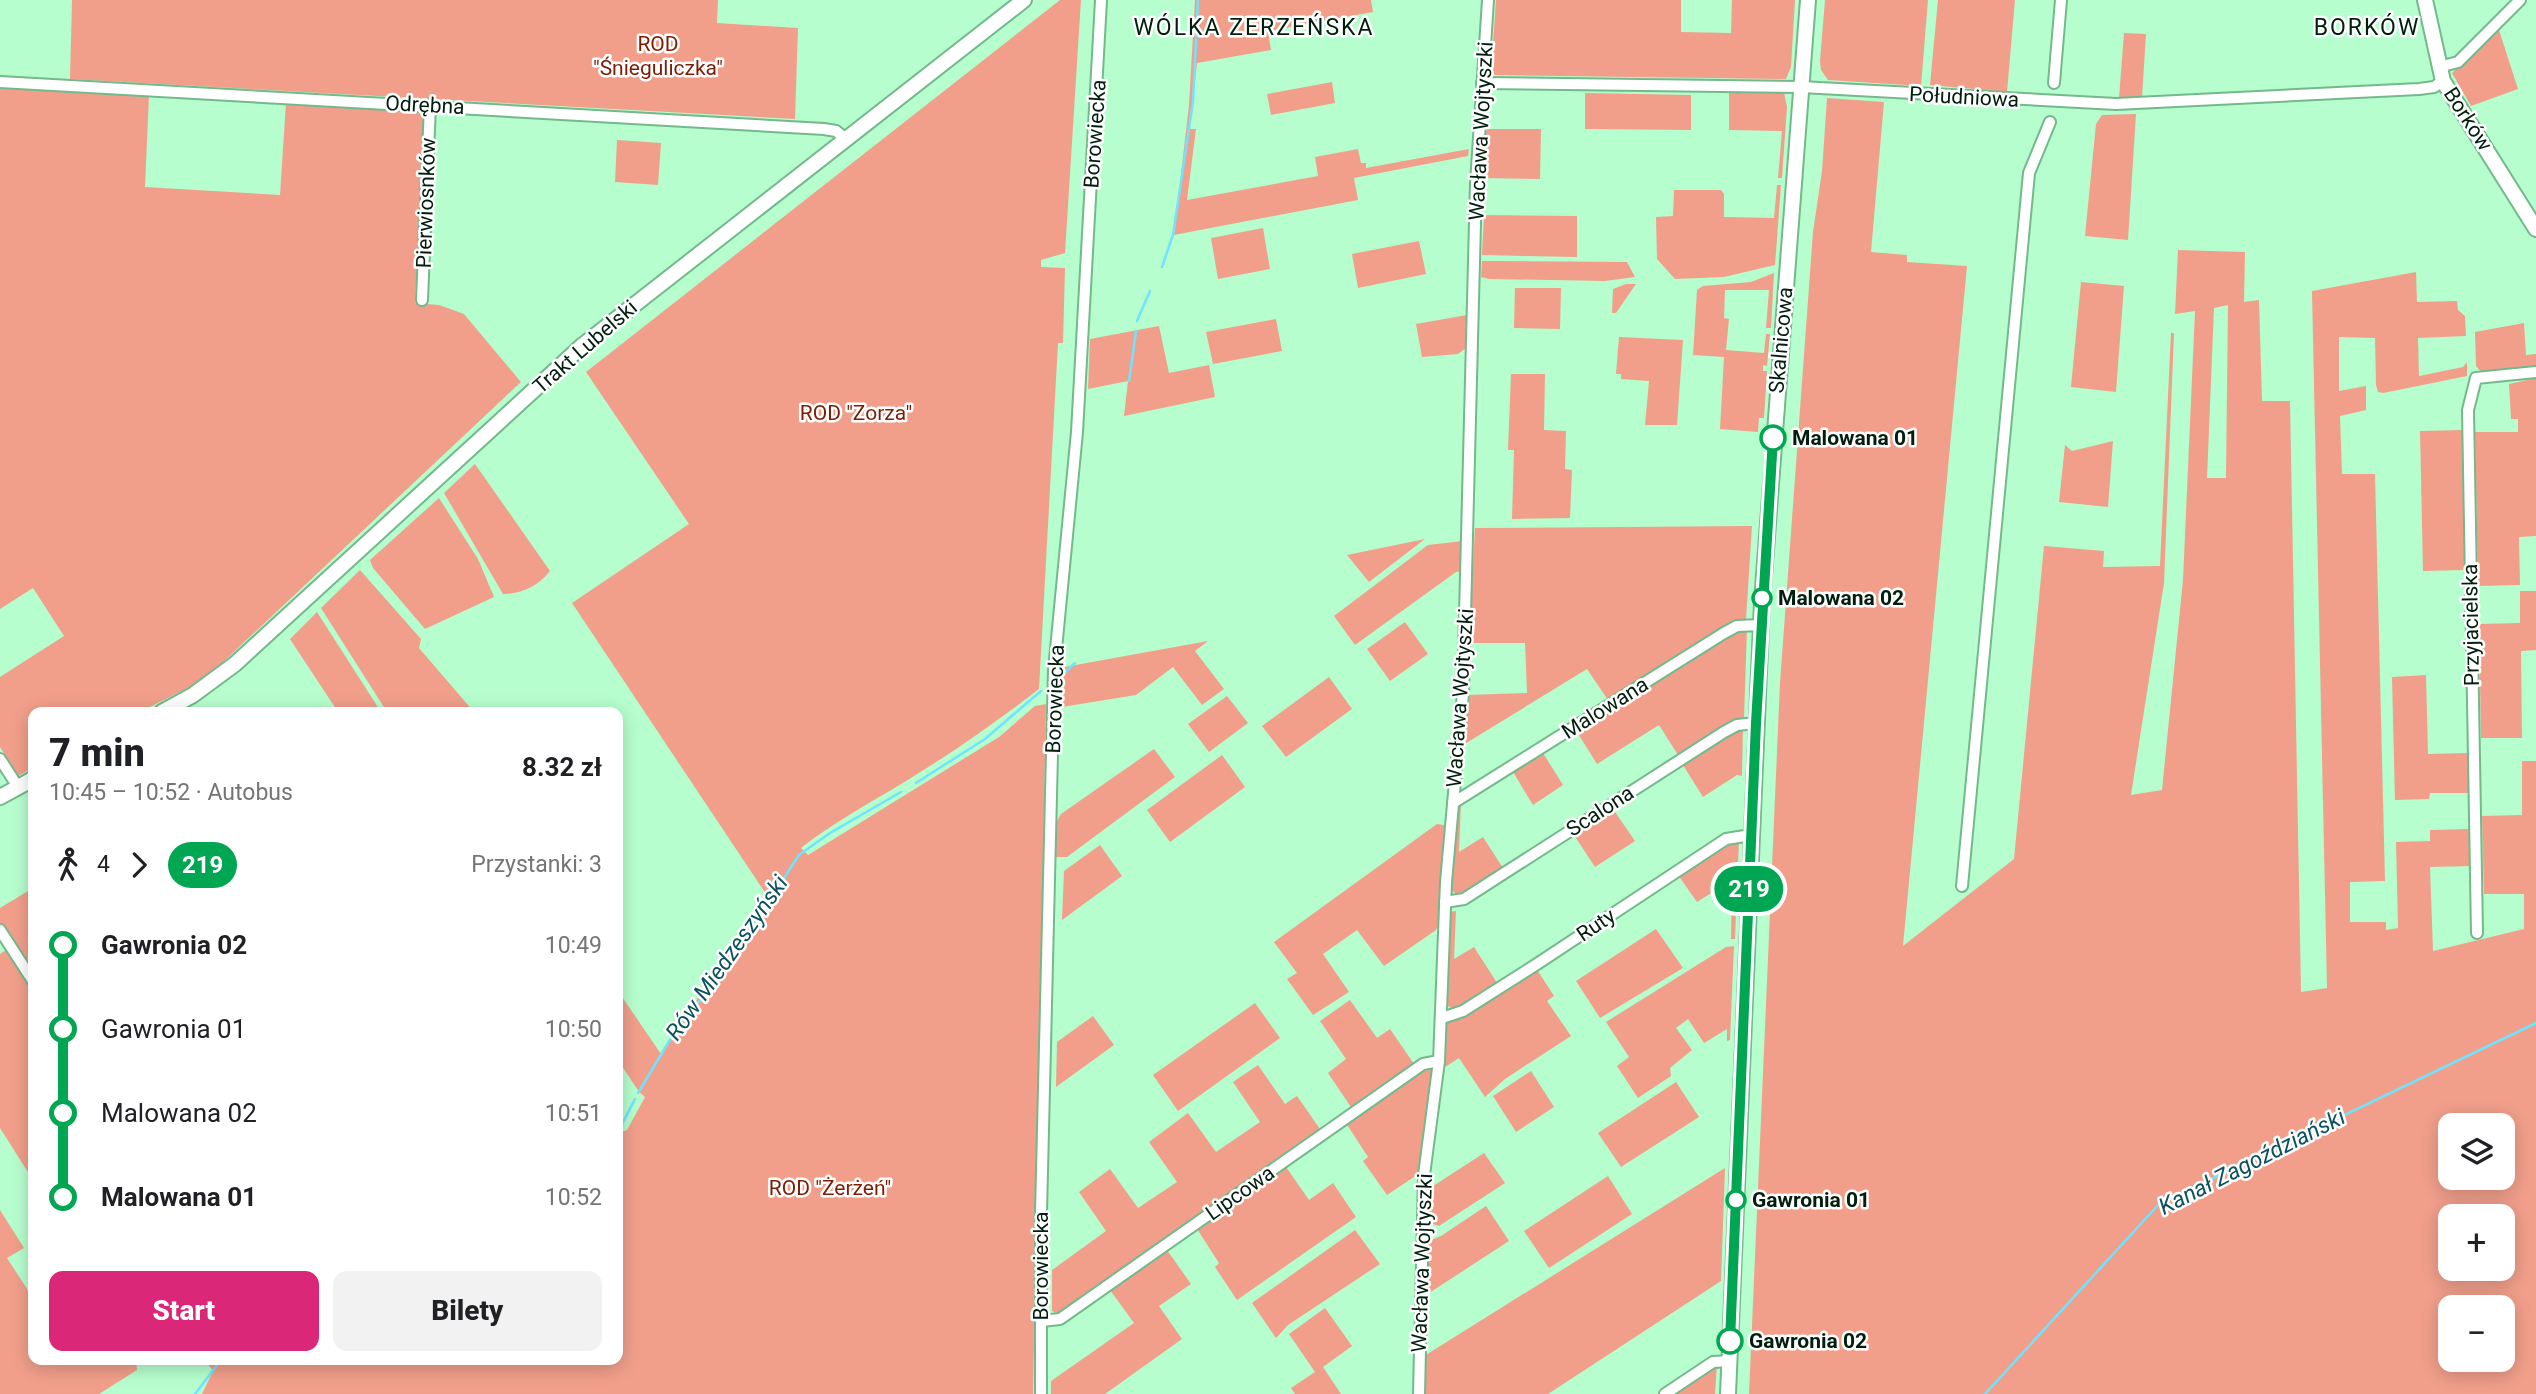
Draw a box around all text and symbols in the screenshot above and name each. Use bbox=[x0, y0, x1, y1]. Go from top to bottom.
district label: WÓLKA ZERZEŃSKA bbox=[1133, 13, 1375, 41]
district label: BORKÓW bbox=[2314, 13, 2420, 41]
park label: ROD "Śnieguliczka" bbox=[593, 32, 723, 80]
street label: Wacława Wojtyszki bbox=[1464, 41, 1498, 221]
street label: Borowiecka bbox=[1079, 79, 1111, 189]
street label: Południowa bbox=[1908, 82, 2020, 112]
street label: Borków bbox=[2439, 83, 2497, 155]
street label: Odrębna bbox=[385, 91, 465, 119]
street label: Pierwiosnków bbox=[412, 137, 440, 269]
street label: Skalnicowa bbox=[1764, 286, 1798, 394]
street label: Trakt Lubelski bbox=[528, 295, 642, 399]
park label: ROD "Zorza" bbox=[800, 401, 912, 425]
marker: Malowana 01 bbox=[1760, 425, 1786, 451]
place label: Malowana 01 bbox=[1792, 426, 1918, 450]
street label: Przyjacielska bbox=[2458, 564, 2484, 686]
place label: Malowana 02 bbox=[1778, 586, 1904, 610]
marker: Malowana 02 bbox=[1752, 588, 1772, 608]
street label: Wacława Wojtyszki bbox=[1442, 608, 1478, 788]
street label: Borowiecka bbox=[1041, 644, 1069, 754]
street label: Malowana bbox=[1557, 672, 1653, 744]
text: 7 min bbox=[49, 731, 145, 775]
text: 8.32 zł bbox=[522, 752, 602, 782]
text: 10:45 – 10:52 · Autobus bbox=[49, 779, 293, 806]
street label: Scalona bbox=[1562, 781, 1638, 841]
icon: walk bbox=[49, 846, 87, 884]
icon: forward bbox=[120, 846, 158, 884]
text: 4 bbox=[97, 851, 110, 878]
text: 219 bbox=[182, 851, 223, 879]
text: Przystanki: 3 bbox=[471, 851, 602, 878]
line badge: 219 bbox=[1709, 866, 1789, 912]
water label: Rów Miedzeszyński bbox=[660, 870, 794, 1045]
text: 219 bbox=[1728, 875, 1770, 903]
street label: Ruty bbox=[1572, 903, 1620, 947]
text: Gawronia 02 bbox=[101, 930, 247, 960]
text: 10:49 bbox=[545, 932, 602, 959]
text: Gawronia 01 bbox=[101, 1014, 246, 1044]
text: 10:50 bbox=[545, 1016, 602, 1043]
text: Malowana 02 bbox=[101, 1098, 257, 1128]
text: 10:51 bbox=[545, 1100, 602, 1127]
water label: Kanał Zagoździański bbox=[2154, 1103, 2350, 1221]
map controls bbox=[2438, 1113, 2515, 1372]
button: layers bbox=[2438, 1113, 2515, 1190]
street label: Lipcowa bbox=[1201, 1161, 1279, 1225]
street label: Wacława Wojtyszki bbox=[1407, 1173, 1437, 1353]
park label: ROD "Żerżeń" bbox=[769, 1176, 891, 1200]
text: Malowana 01 bbox=[101, 1182, 257, 1212]
text: 10:52 bbox=[545, 1184, 602, 1211]
place label: Gawronia 01 bbox=[1752, 1188, 1870, 1212]
marker: Gawronia 01 bbox=[1726, 1190, 1746, 1210]
button: + bbox=[2438, 1204, 2515, 1281]
street label: Borowiecka bbox=[1029, 1211, 1053, 1321]
button: Start bbox=[49, 1271, 319, 1351]
button: Bilety bbox=[333, 1271, 602, 1351]
button: − bbox=[2438, 1295, 2515, 1372]
marker: Gawronia 02 bbox=[1717, 1328, 1743, 1354]
place label: Gawronia 02 bbox=[1749, 1329, 1867, 1353]

